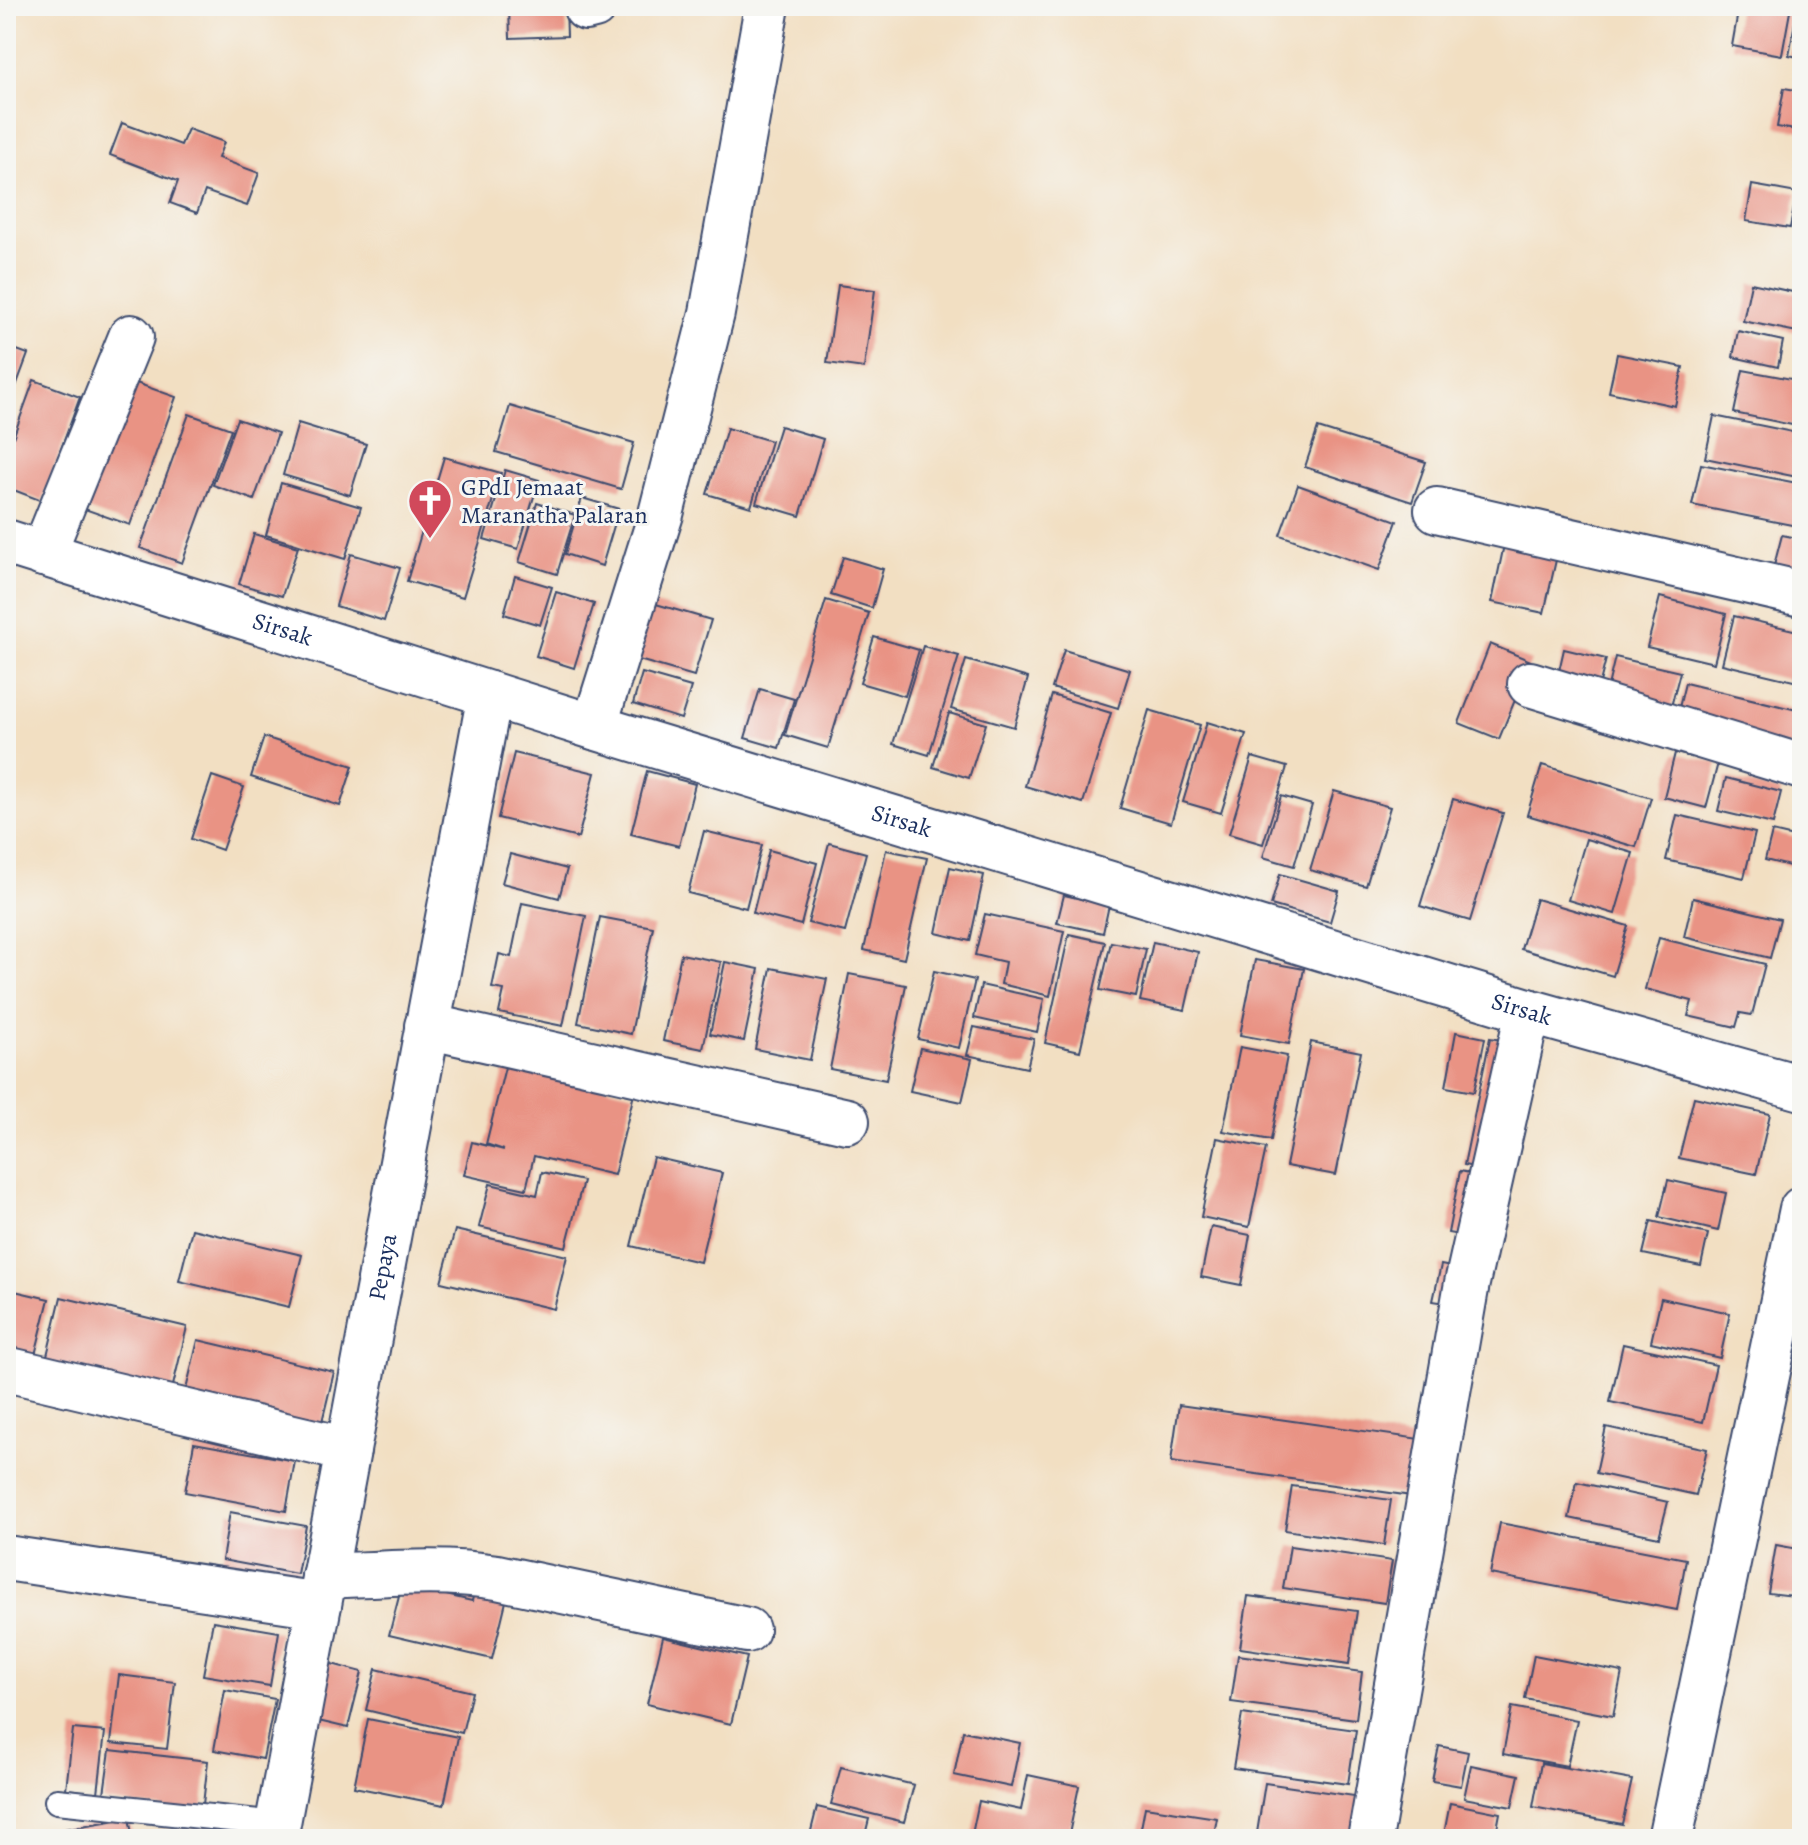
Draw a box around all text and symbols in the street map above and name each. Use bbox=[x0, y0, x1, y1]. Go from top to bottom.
place label: GPdI Jemaat Maranatha Palaran bbox=[461, 471, 648, 531]
church icon: GPdI Jemaat Maranatha Palaran bbox=[406, 477, 454, 540]
street label: Sirsak bbox=[249, 605, 317, 654]
street label: Sirsak bbox=[868, 796, 936, 845]
street label: Sirsak bbox=[1488, 985, 1555, 1033]
street label: Pepaya bbox=[360, 1230, 405, 1303]

